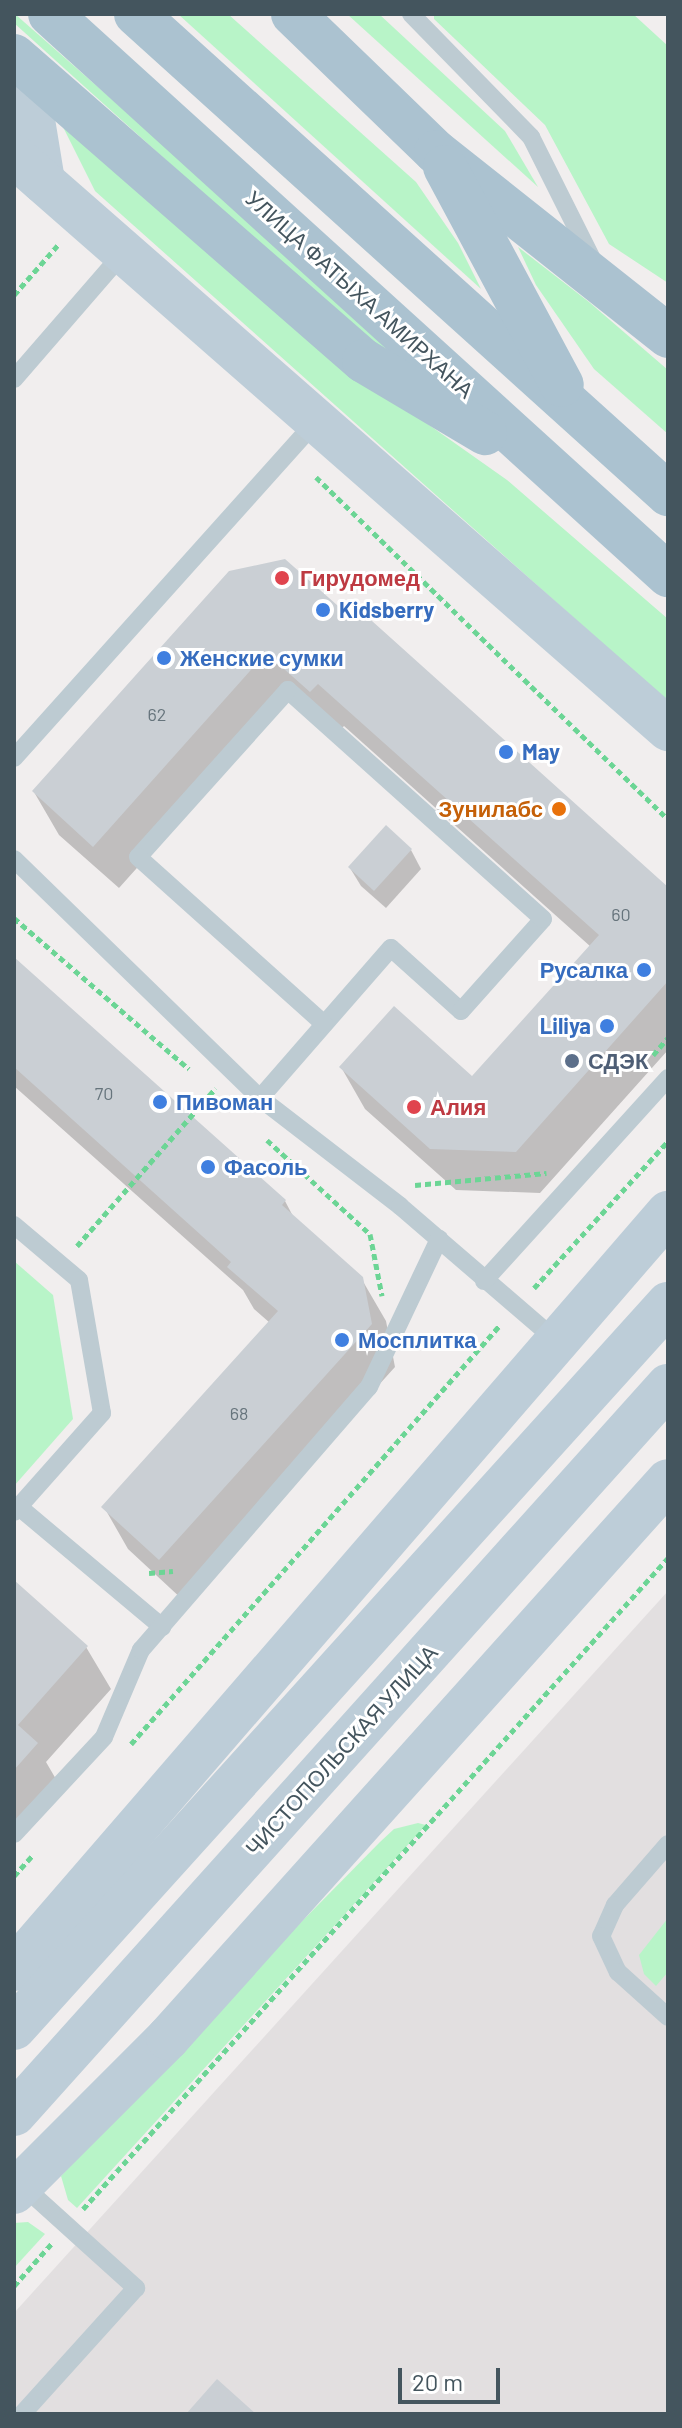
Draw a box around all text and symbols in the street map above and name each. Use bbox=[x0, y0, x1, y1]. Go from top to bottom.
street label: УЛИЦА ФАТЫХА АМИРХАНА bbox=[241, 185, 479, 403]
place label: Гирудомед bbox=[300, 565, 420, 591]
marker: Гирудомед bbox=[271, 567, 293, 589]
place label: Kidsberry bbox=[339, 597, 434, 623]
marker: Kidsberry bbox=[314, 601, 332, 619]
place label: Женские сумки bbox=[180, 645, 344, 671]
marker: Женские сумки bbox=[155, 649, 173, 667]
house number: 62 bbox=[148, 703, 166, 725]
place label: May bbox=[522, 739, 560, 765]
marker: May bbox=[497, 743, 515, 761]
place label: Зунилабс bbox=[438, 796, 543, 822]
marker: Зунилабс bbox=[550, 800, 568, 818]
house number: 60 bbox=[611, 903, 631, 925]
place label: Русалка bbox=[540, 957, 628, 983]
marker: Русалка bbox=[635, 961, 653, 979]
place label: Liliya bbox=[540, 1013, 591, 1039]
marker: Liliya bbox=[598, 1017, 616, 1035]
place label: СДЭК bbox=[588, 1048, 648, 1074]
marker: СДЭК bbox=[563, 1052, 581, 1070]
house number: 70 bbox=[95, 1082, 113, 1104]
place label: Пивоман bbox=[176, 1089, 273, 1115]
marker: Пивоман bbox=[151, 1093, 169, 1111]
place label: Алия bbox=[430, 1094, 486, 1120]
marker: Алия bbox=[405, 1098, 423, 1116]
place label: Фасоль bbox=[224, 1154, 308, 1180]
marker: Фасоль bbox=[199, 1158, 217, 1176]
place label: Мосплитка bbox=[358, 1327, 477, 1353]
marker: Мосплитка bbox=[333, 1331, 351, 1349]
house number: 68 bbox=[230, 1402, 248, 1424]
street label: ЧИСТОПОЛЬСКАЯ УЛИЦА bbox=[239, 1639, 443, 1861]
scale bar bbox=[402, 2352, 504, 2402]
text: 20 m bbox=[412, 2367, 463, 2396]

